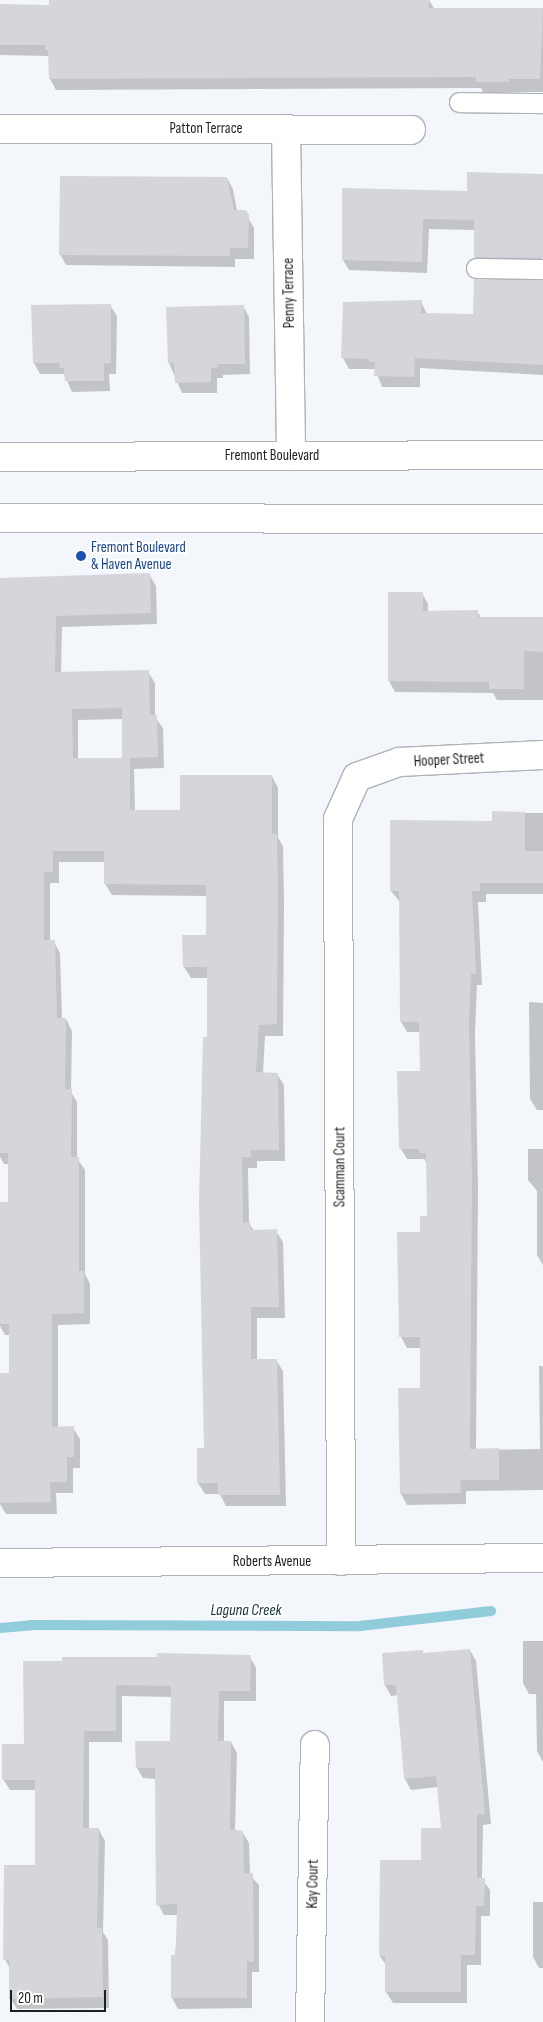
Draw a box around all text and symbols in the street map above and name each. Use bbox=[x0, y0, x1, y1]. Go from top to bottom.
street label: Patton Terrace bbox=[169, 120, 243, 138]
street label: Penny Terrace bbox=[279, 258, 299, 328]
street label: Fremont Boulevard bbox=[225, 447, 319, 465]
place label: Fremont Boulevard & Haven Avenue bbox=[91, 538, 186, 573]
marker: Fremont Boulevard & Haven Avenue bbox=[75, 550, 87, 562]
street label: Hooper Street bbox=[413, 749, 485, 771]
street label: Scamman Court bbox=[331, 1127, 349, 1207]
street label: Roberts Avenue bbox=[233, 1553, 311, 1571]
water label: Laguna Creek bbox=[210, 1601, 282, 1621]
street label: Kay Court bbox=[304, 1859, 322, 1909]
scale bar bbox=[12, 1980, 109, 2012]
text: 20 m bbox=[18, 1989, 43, 2008]

